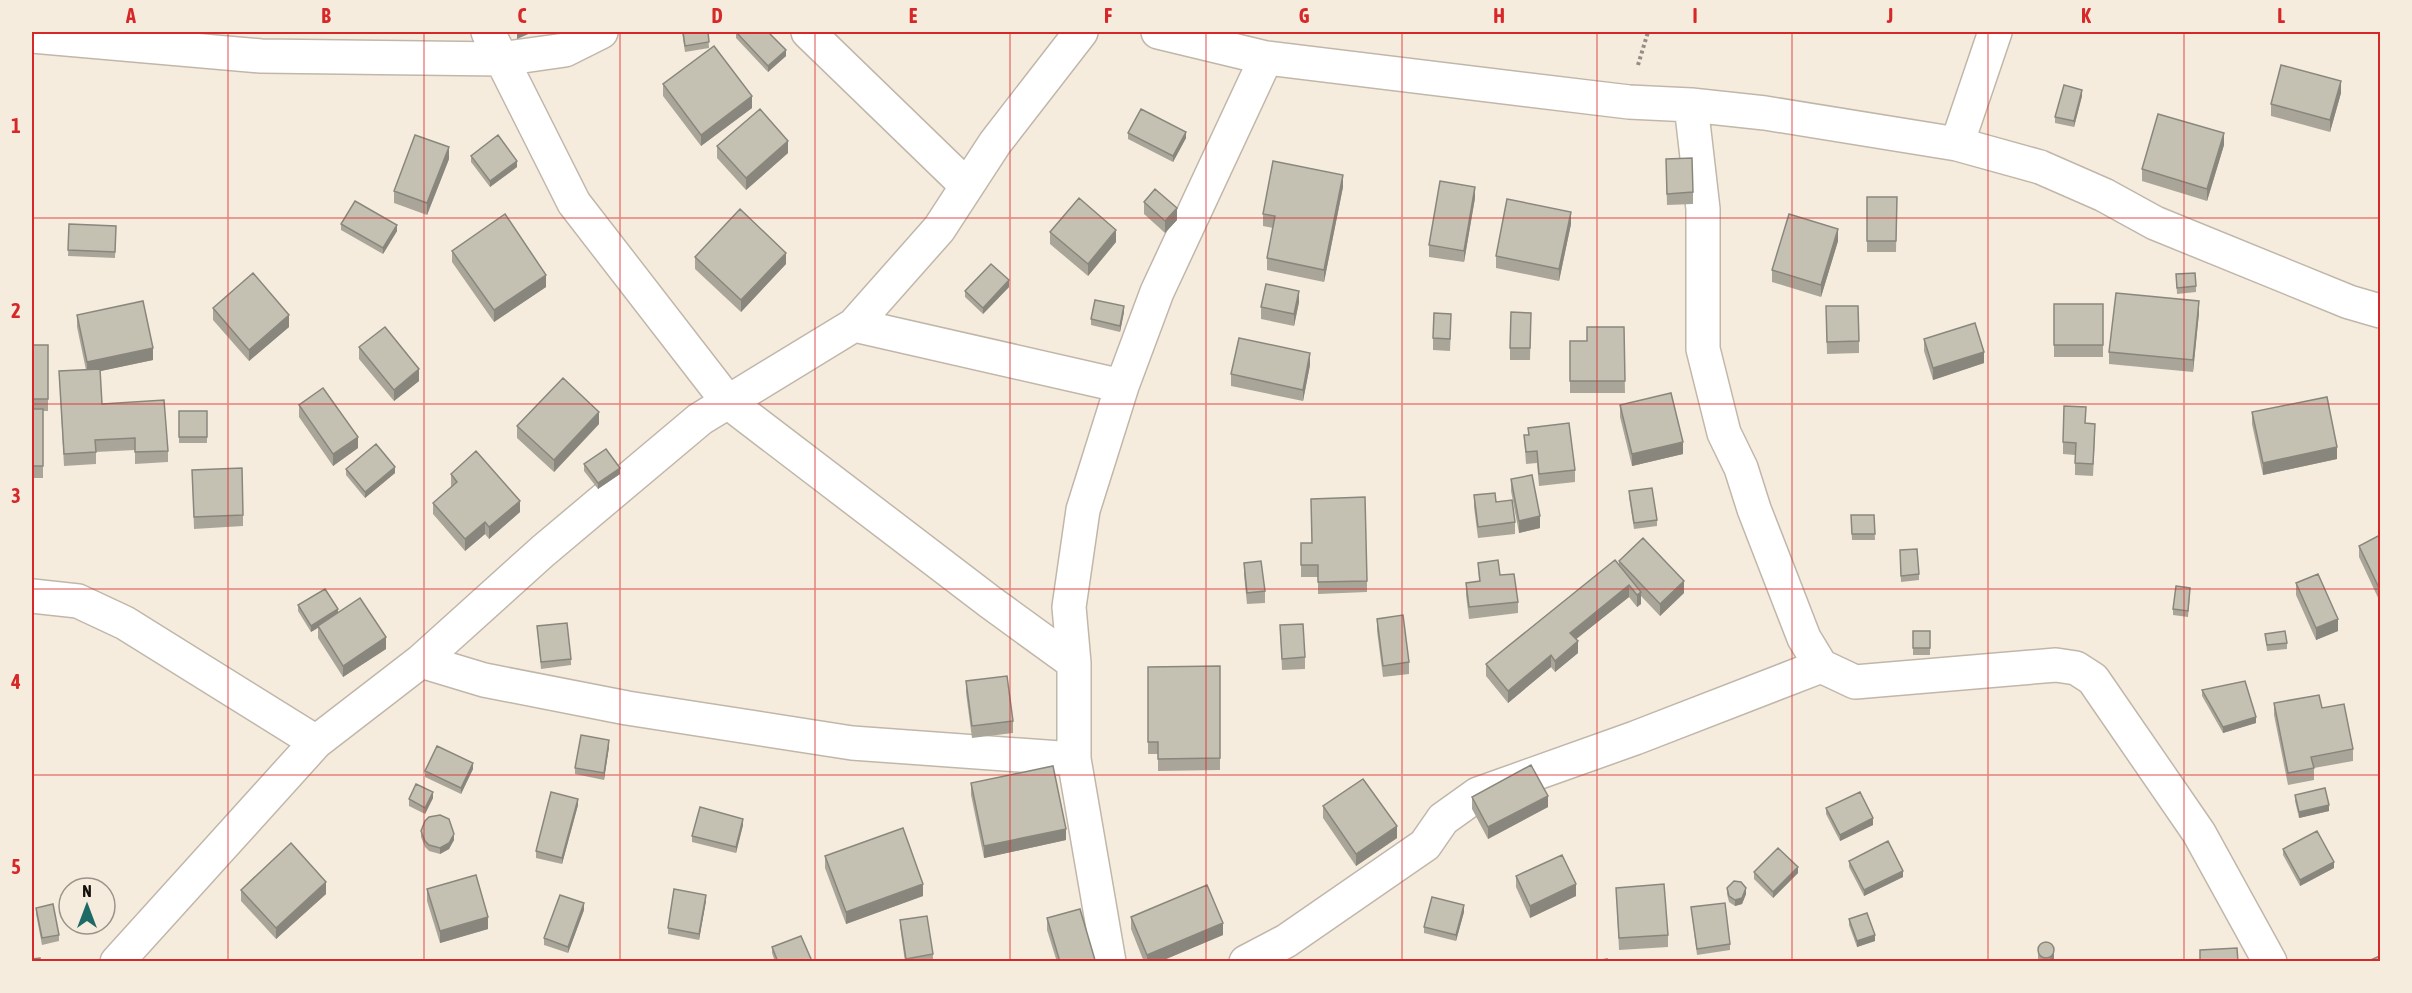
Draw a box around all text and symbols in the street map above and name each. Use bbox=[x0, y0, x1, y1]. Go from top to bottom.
text: A bbox=[125, 4, 136, 27]
text: B bbox=[321, 4, 331, 27]
text: C bbox=[518, 4, 527, 27]
text: D bbox=[711, 4, 723, 27]
text: E bbox=[909, 4, 918, 27]
text: F bbox=[1104, 4, 1112, 27]
text: G bbox=[1299, 4, 1310, 27]
text: H bbox=[1493, 4, 1505, 27]
text: I bbox=[1692, 4, 1698, 27]
text: J bbox=[1886, 4, 1893, 27]
text: K bbox=[2081, 4, 2091, 27]
text: L bbox=[2277, 4, 2285, 27]
text: 1 bbox=[11, 114, 21, 137]
text: 2 bbox=[11, 299, 21, 322]
text: 3 bbox=[11, 484, 21, 507]
text: 4 bbox=[10, 670, 21, 693]
text: 5 bbox=[11, 855, 21, 878]
north arrow bbox=[57, 876, 117, 936]
text: N bbox=[82, 882, 92, 900]

